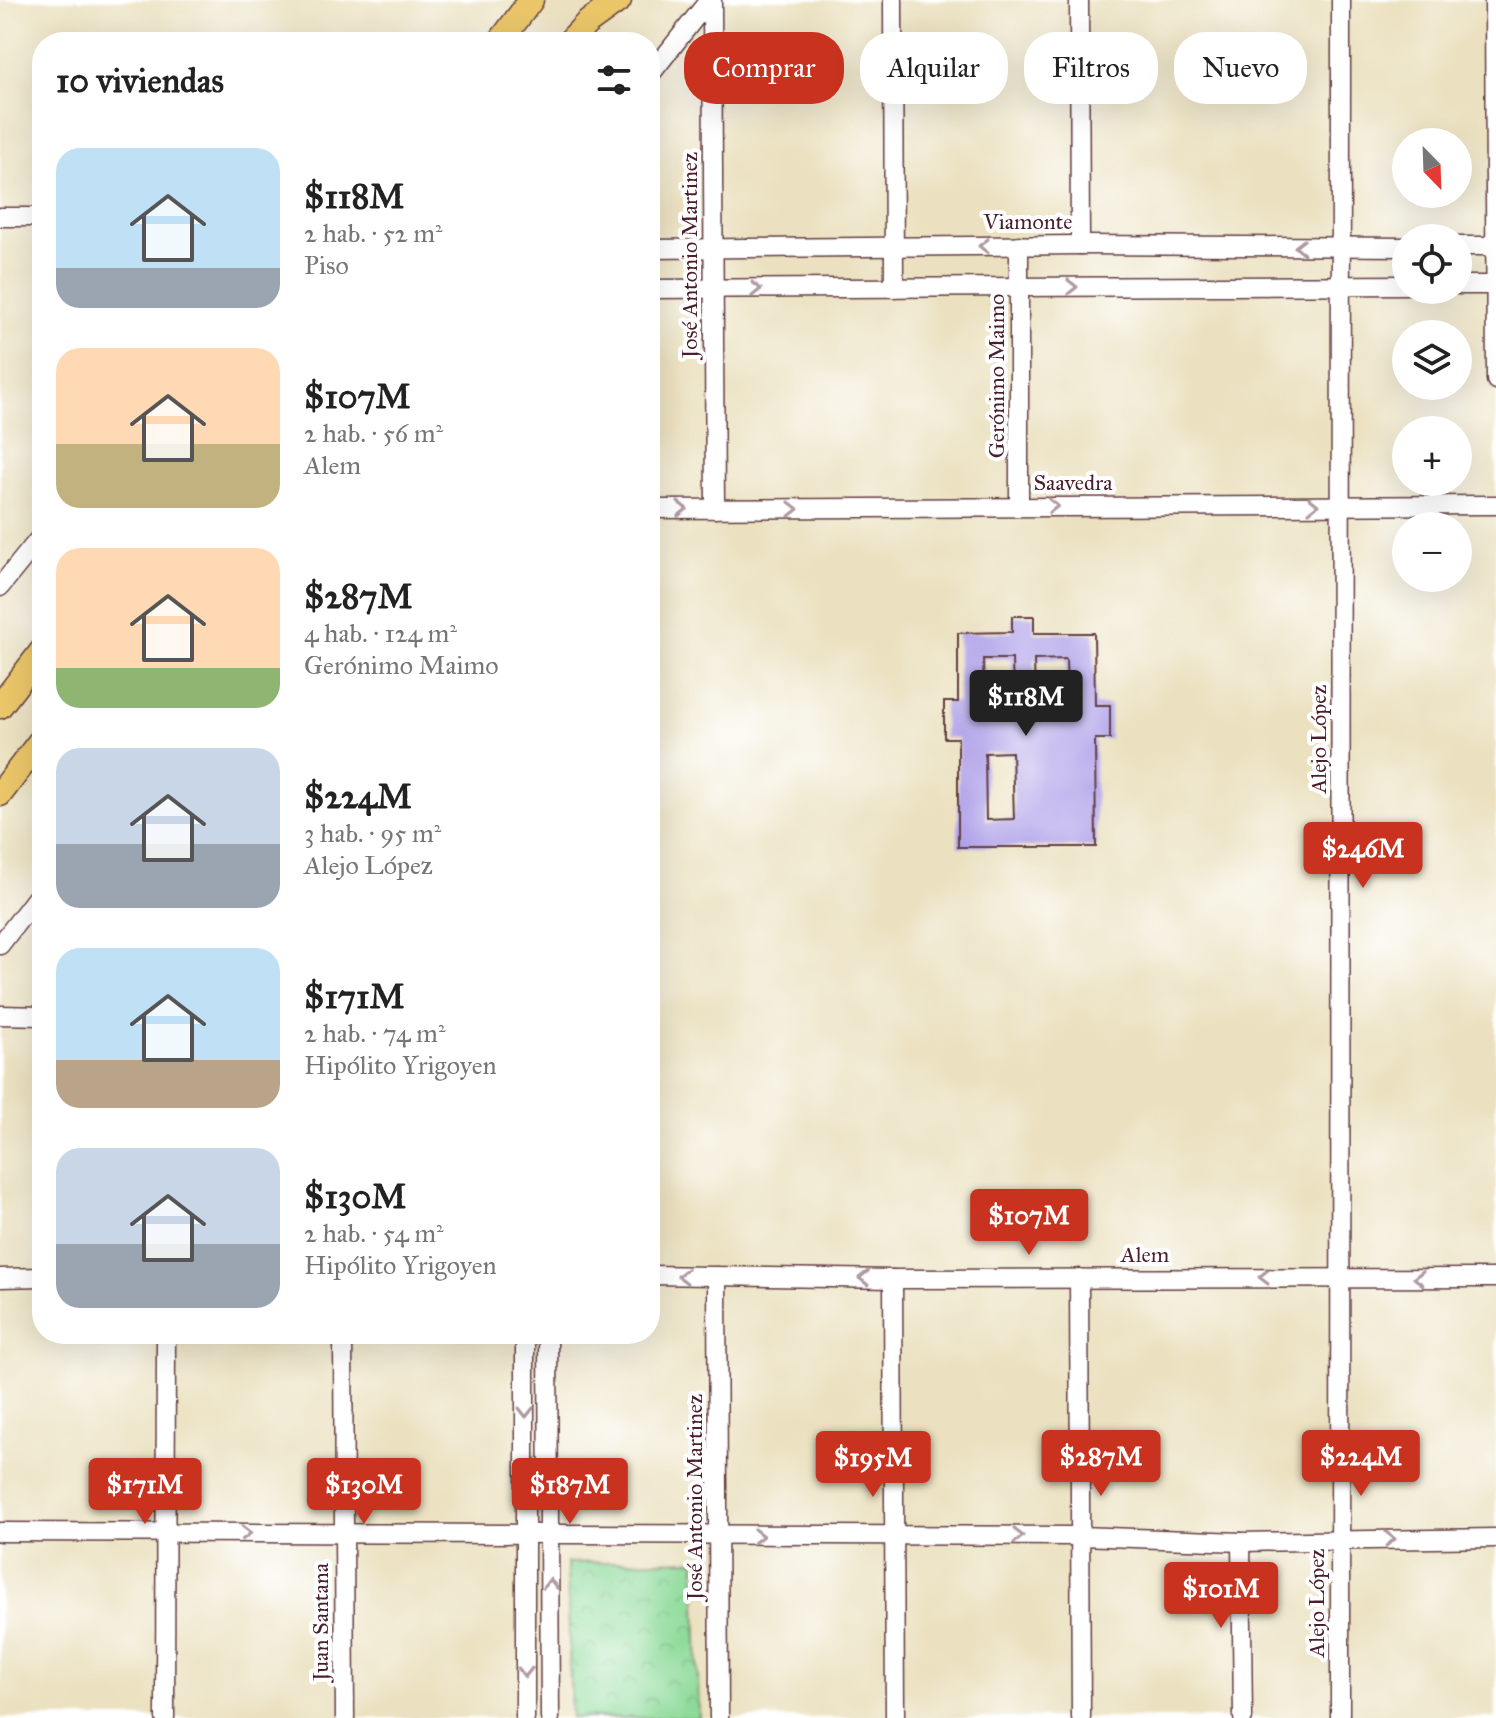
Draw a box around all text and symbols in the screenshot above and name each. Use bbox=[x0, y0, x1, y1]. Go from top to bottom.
chip: Comprar bbox=[684, 32, 844, 104]
chip: Alquilar bbox=[860, 32, 1008, 104]
chip: Filtros bbox=[1024, 32, 1158, 104]
chip: Nuevo bbox=[1174, 32, 1307, 104]
icon: filters bbox=[592, 58, 636, 102]
text: 10 viviendas bbox=[56, 60, 224, 101]
north arrow bbox=[1392, 128, 1472, 208]
map controls bbox=[1392, 128, 1472, 592]
street label: José Antonio Martinez bbox=[676, 152, 703, 360]
text: $118M bbox=[304, 176, 404, 217]
icon: home bbox=[120, 180, 216, 276]
street label: Viamonte bbox=[982, 208, 1073, 235]
text: 2 hab. · 52 m² bbox=[304, 217, 443, 249]
button: locate bbox=[1392, 224, 1472, 304]
one-way arrow bbox=[977, 237, 990, 254]
one-way arrow bbox=[1293, 238, 1306, 256]
text: Piso bbox=[304, 249, 349, 281]
one-way arrow bbox=[1066, 278, 1079, 296]
one-way arrow bbox=[750, 280, 763, 298]
street label: Gerónimo Maimo bbox=[983, 294, 1010, 458]
button: layers bbox=[1392, 320, 1472, 400]
text: $107M bbox=[304, 376, 411, 417]
icon: home bbox=[120, 380, 216, 476]
button: + bbox=[1392, 416, 1472, 496]
text: 2 hab. · 56 m² bbox=[304, 417, 443, 449]
text: Alem bbox=[304, 449, 361, 481]
street label: Saavedra bbox=[1033, 469, 1113, 496]
one-way arrow bbox=[1307, 496, 1320, 514]
one-way arrow bbox=[1047, 497, 1060, 515]
one-way arrow bbox=[676, 500, 689, 518]
one-way arrow bbox=[787, 500, 800, 517]
button: − bbox=[1392, 512, 1472, 592]
text: $287M bbox=[304, 576, 412, 617]
icon: home bbox=[120, 580, 216, 676]
text: 4 hab. · 124 m² bbox=[304, 617, 457, 649]
text: Gerónimo Maimo bbox=[304, 649, 499, 681]
pin: $118M bbox=[970, 670, 1082, 738]
text: $118M bbox=[988, 680, 1064, 712]
street label: Alejo López bbox=[1305, 684, 1332, 795]
text: $224M bbox=[304, 776, 412, 817]
icon: home bbox=[120, 780, 216, 876]
text: 3 hab. · 95 m² bbox=[304, 817, 441, 849]
pin: $246M bbox=[1307, 822, 1419, 890]
text: $246M bbox=[1321, 832, 1405, 864]
text: Alejo López bbox=[304, 849, 433, 881]
text: $171M bbox=[304, 976, 404, 1017]
icon: home bbox=[120, 980, 216, 1076]
text: 2 hab. · 74 m² bbox=[304, 1017, 446, 1049]
text: Hipólito Yrigoyen bbox=[304, 1049, 497, 1081]
text: $130M bbox=[304, 1176, 406, 1217]
icon: home bbox=[120, 1180, 216, 1276]
pin: $107M bbox=[973, 1189, 1085, 1257]
text: $107M bbox=[988, 1199, 1070, 1231]
text: 2 hab. · 54 m² bbox=[304, 1217, 444, 1249]
street label: Alem bbox=[1120, 1241, 1170, 1268]
text: Hipólito Yrigoyen bbox=[304, 1249, 497, 1281]
one-way arrow bbox=[676, 1267, 689, 1285]
one-way arrow bbox=[1257, 1268, 1270, 1286]
one-way arrow bbox=[1412, 1269, 1425, 1286]
one-way arrow bbox=[857, 1270, 870, 1287]
street label: José Antonio Martinez bbox=[681, 1394, 708, 1602]
one-way arrow bbox=[517, 1406, 534, 1419]
pin: $287M bbox=[1045, 1430, 1157, 1498]
pin: $224M bbox=[1305, 1430, 1417, 1498]
pin: $195M bbox=[817, 1431, 929, 1499]
text: $287M bbox=[1060, 1440, 1142, 1472]
text: $224M bbox=[1320, 1440, 1402, 1472]
text: $195M bbox=[834, 1441, 912, 1473]
pin: $171M bbox=[89, 1458, 201, 1526]
pin: $130M bbox=[308, 1458, 420, 1526]
pin: $187M bbox=[514, 1458, 626, 1526]
text: $171M bbox=[107, 1468, 183, 1500]
text: $130M bbox=[325, 1468, 403, 1500]
text: $187M bbox=[530, 1468, 610, 1500]
one-way arrow bbox=[240, 1524, 253, 1542]
one-way arrow bbox=[752, 1527, 765, 1545]
one-way arrow bbox=[1012, 1527, 1025, 1545]
one-way arrow bbox=[1384, 1530, 1397, 1548]
street label: Alejo López bbox=[1303, 1548, 1330, 1659]
street label: Juan Santana bbox=[307, 1562, 334, 1683]
pin: $101M bbox=[1165, 1562, 1277, 1630]
text: $101M bbox=[1182, 1572, 1260, 1604]
one-way arrow bbox=[541, 1577, 559, 1590]
one-way arrow bbox=[516, 1666, 534, 1679]

